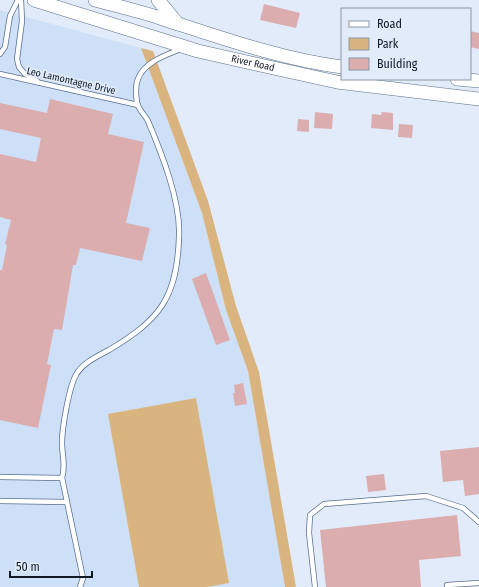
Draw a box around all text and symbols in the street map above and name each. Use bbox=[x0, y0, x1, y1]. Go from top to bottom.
legend bbox=[341, 8, 471, 80]
text: Road bbox=[377, 17, 402, 31]
text: Park bbox=[377, 37, 399, 51]
street label: River Road bbox=[230, 53, 276, 74]
text: Building bbox=[377, 57, 418, 71]
street label: Leo Lamontagne Drive bbox=[25, 65, 117, 97]
scale bar bbox=[10, 553, 92, 579]
text: 50 m bbox=[16, 560, 40, 574]

